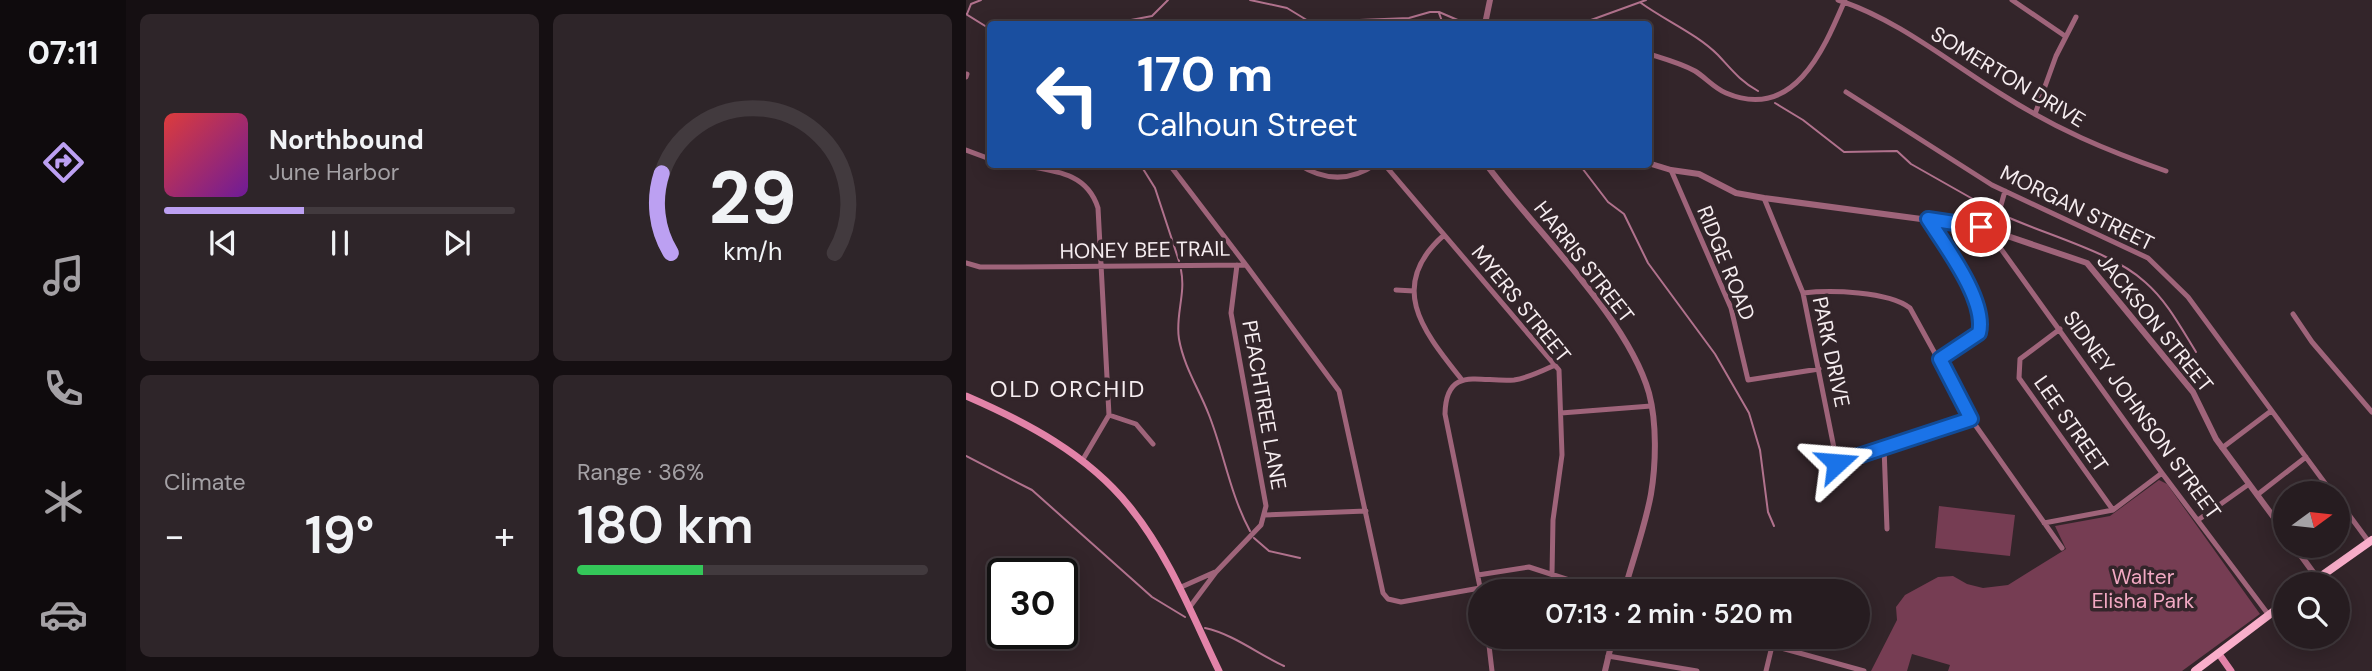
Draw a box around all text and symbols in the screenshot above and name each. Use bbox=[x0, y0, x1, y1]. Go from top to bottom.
street label: SOMERTON DRIVE bbox=[1926, 20, 2090, 134]
text: 07:11 bbox=[28, 32, 98, 74]
text: 170 m bbox=[1137, 42, 1273, 106]
icon: left bbox=[1022, 49, 1113, 140]
text: Calhoun Street bbox=[1137, 104, 1358, 146]
text: Northbound bbox=[269, 123, 424, 157]
icon: directions bbox=[39, 138, 88, 187]
text: 29 bbox=[709, 152, 796, 247]
text: June Harbor bbox=[269, 157, 399, 187]
street label: MORGAN STREET bbox=[1995, 159, 2159, 257]
street label: HARRIS STREET bbox=[1528, 195, 1641, 329]
pin bbox=[1951, 197, 2011, 257]
street label: RIDGE ROAD bbox=[1690, 202, 1762, 324]
icon: arrive bbox=[1962, 208, 2000, 246]
icon: previous bbox=[204, 224, 242, 262]
icon: pause bbox=[321, 224, 359, 262]
icon: next bbox=[438, 224, 476, 262]
text: km/h bbox=[723, 235, 782, 268]
street label: HONEY BEE TRAIL bbox=[1059, 235, 1231, 265]
street label: MYERS STREET bbox=[1465, 239, 1577, 369]
street label: JACKSON STREET bbox=[2090, 248, 2220, 398]
icon: music bbox=[39, 251, 88, 300]
street label: PARK DRIVE bbox=[1806, 294, 1856, 410]
street label: SIDNEY JOHNSON STREET bbox=[2057, 305, 2227, 525]
street label: PEACHTREE LANE bbox=[1235, 318, 1293, 492]
icon: phone bbox=[39, 364, 88, 413]
street label: LEE STREET bbox=[2027, 370, 2115, 478]
district label: OLD ORCHID bbox=[990, 374, 1146, 404]
position arrow bbox=[1800, 426, 1874, 500]
text: Range · 36% bbox=[577, 457, 704, 487]
text: Climate bbox=[164, 467, 246, 497]
icon: climate bbox=[39, 477, 88, 526]
north arrow bbox=[2273, 481, 2350, 558]
map controls bbox=[2273, 481, 2350, 649]
text: 180 km bbox=[577, 491, 754, 559]
text: 19° bbox=[305, 501, 374, 569]
text: − bbox=[164, 511, 185, 561]
text: + bbox=[494, 511, 515, 561]
speed limit sign: 30 bbox=[987, 558, 1078, 649]
park label: Walter Elisha Park bbox=[2092, 563, 2195, 615]
button: search bbox=[2273, 572, 2350, 649]
icon: car bbox=[39, 590, 88, 639]
text: 07:13 · 2 min · 520 m bbox=[1545, 597, 1793, 631]

